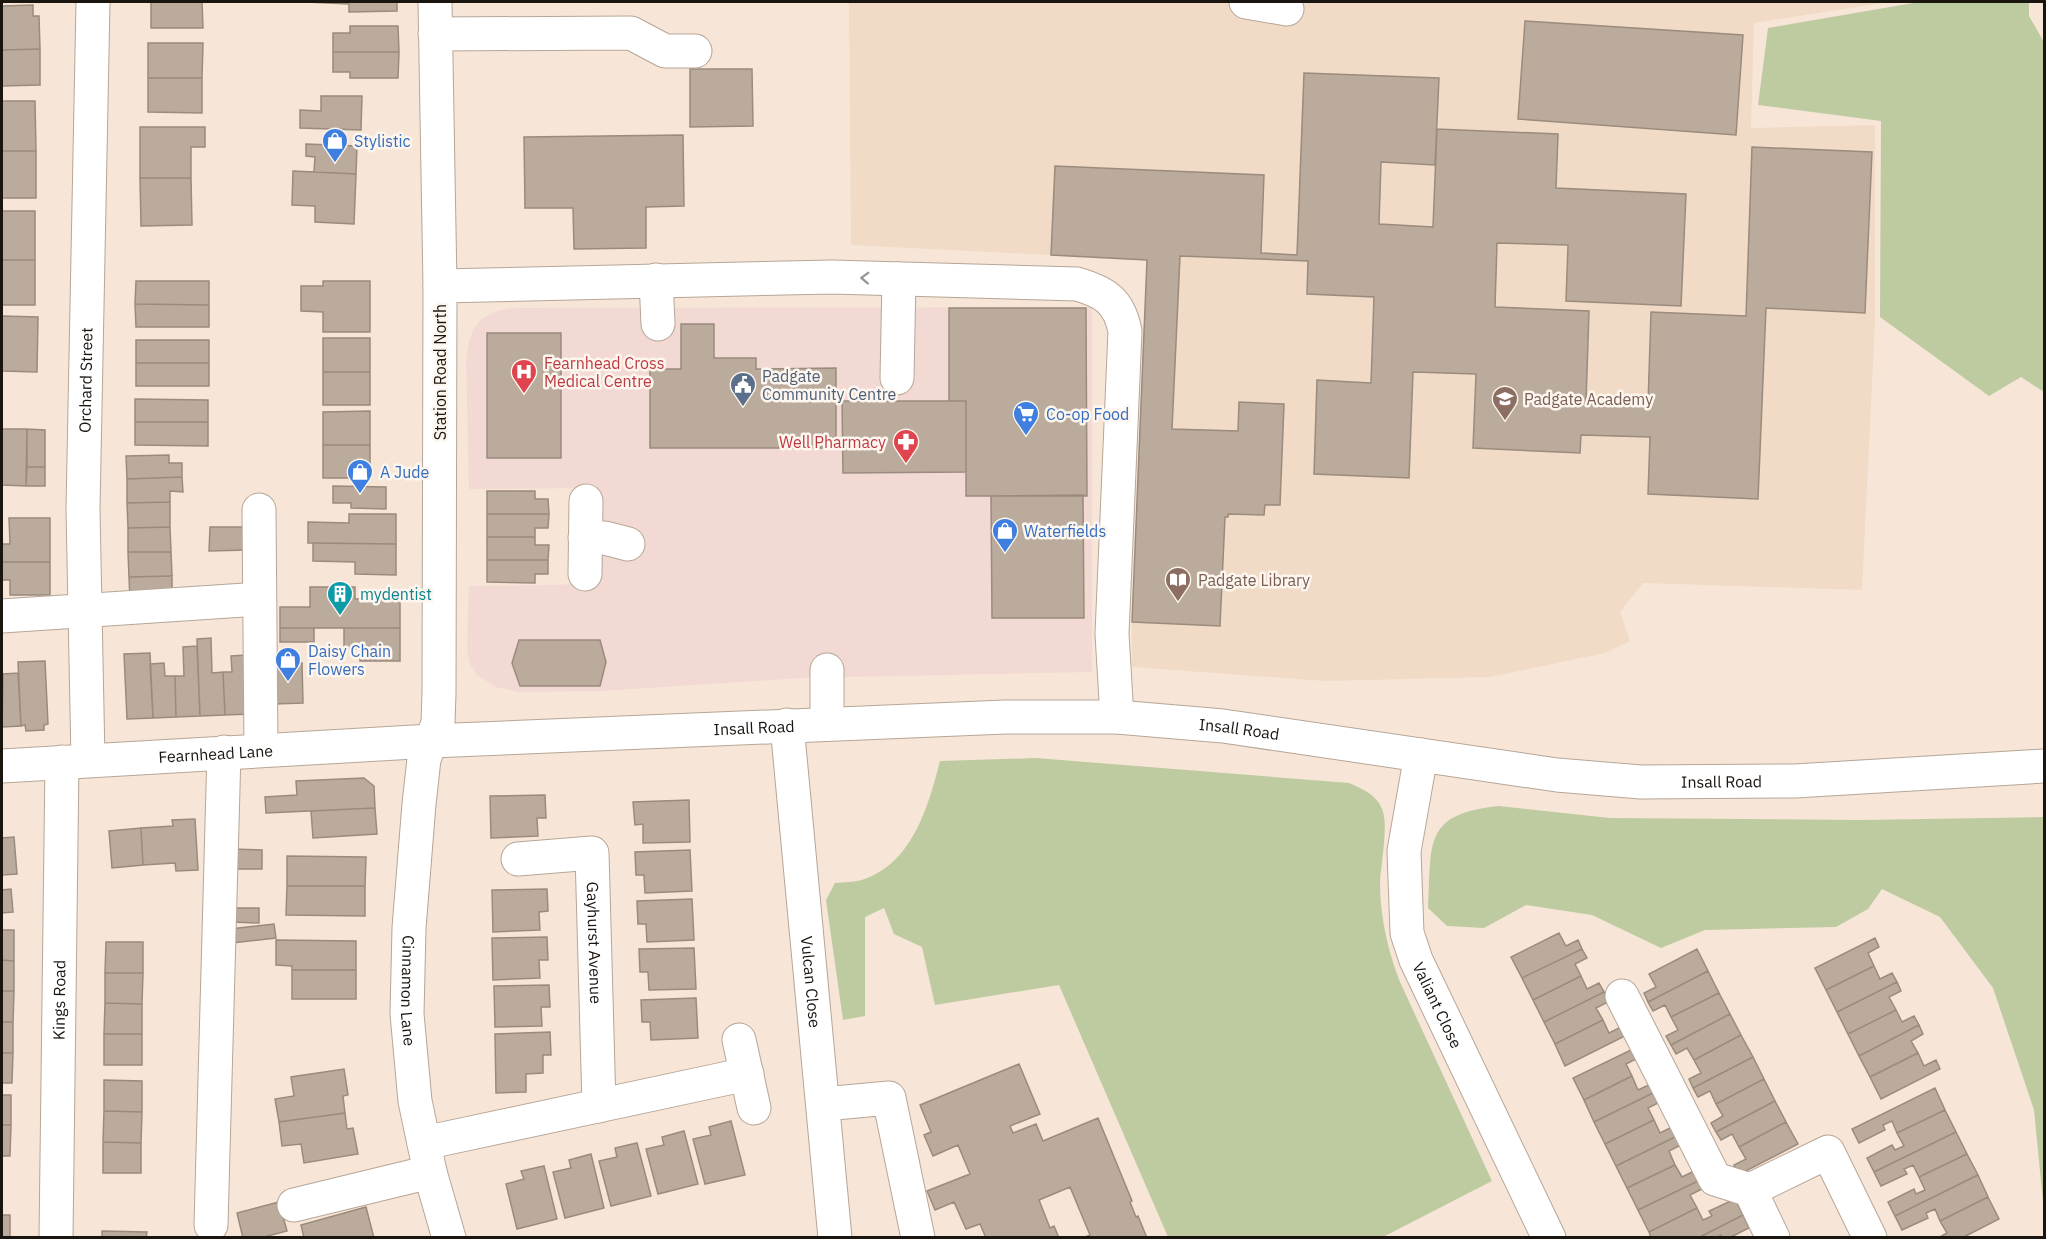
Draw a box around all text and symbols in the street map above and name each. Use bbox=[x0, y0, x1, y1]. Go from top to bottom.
shop icon: Stylistic bbox=[320, 126, 350, 164]
place label: Stylistic bbox=[354, 131, 411, 151]
one-way arrow bbox=[861, 272, 870, 284]
street label: Station Road North bbox=[430, 304, 450, 440]
street label: Orchard Street bbox=[75, 327, 97, 433]
place label: Fearnhead Cross Medical Centre bbox=[544, 353, 664, 391]
hospital icon: Fearnhead Cross Medical Centre bbox=[509, 357, 539, 395]
place label: Padgate Community Centre bbox=[762, 366, 897, 404]
public building icon: Padgate Community Centre bbox=[728, 370, 758, 408]
school or university icon: Padgate Academy bbox=[1490, 384, 1520, 422]
place label: Padgate Academy bbox=[1524, 389, 1653, 409]
supermarket icon: Co-op Food bbox=[1011, 399, 1041, 437]
place label: Co-op Food bbox=[1046, 404, 1129, 424]
pharmacy icon: Well Pharmacy bbox=[891, 427, 921, 465]
place label: Well Pharmacy bbox=[779, 432, 886, 452]
shop icon: A Jude bbox=[345, 457, 375, 495]
place label: A Jude bbox=[380, 462, 430, 482]
shop icon: Waterfields bbox=[990, 516, 1020, 554]
place label: Waterfields bbox=[1024, 521, 1106, 541]
library icon: Padgate Library bbox=[1163, 565, 1193, 603]
place label: Padgate Library bbox=[1198, 570, 1310, 590]
building icon: mydentist bbox=[325, 579, 355, 617]
place label: mydentist bbox=[360, 584, 432, 604]
place label: Daisy Chain Flowers bbox=[308, 641, 391, 679]
shop icon: Daisy Chain Flowers bbox=[273, 645, 303, 683]
street label: Insall Road bbox=[1198, 714, 1281, 744]
street label: Insall Road bbox=[713, 716, 795, 739]
street label: Fearnhead Lane bbox=[158, 740, 274, 767]
street label: Insall Road bbox=[1681, 771, 1762, 792]
street label: Gayhurst Avenue bbox=[583, 881, 606, 1004]
street label: Cinnamon Lane bbox=[397, 935, 420, 1047]
street label: Vulcan Close bbox=[797, 935, 825, 1029]
street label: Valiant Close bbox=[1408, 959, 1467, 1052]
street label: Kings Road bbox=[48, 960, 70, 1040]

